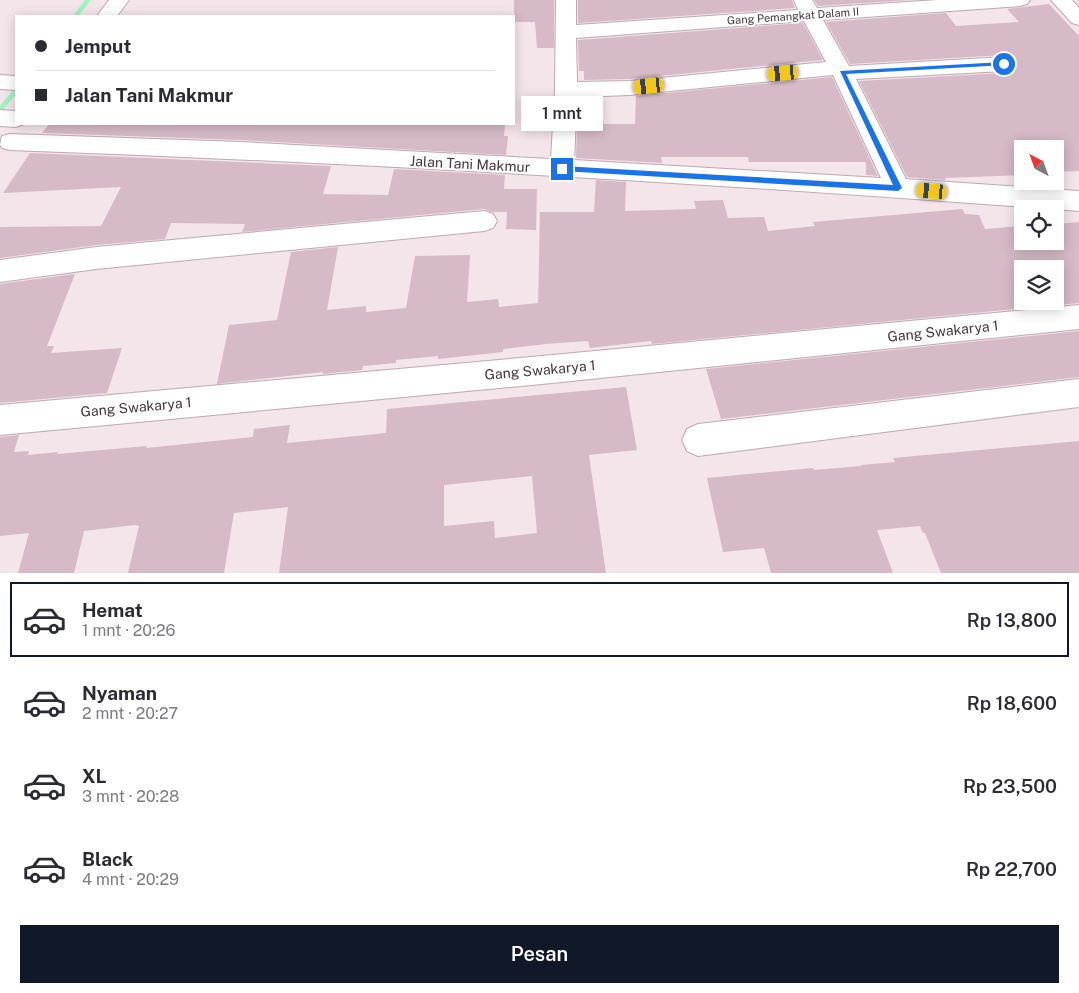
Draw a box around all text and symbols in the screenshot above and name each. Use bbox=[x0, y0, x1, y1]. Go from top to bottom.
street label: Gang Pemangkat Dalam II bbox=[727, 5, 859, 27]
text: Jemput bbox=[65, 35, 131, 57]
route start bbox=[993, 53, 1015, 75]
car bbox=[767, 64, 798, 82]
car bbox=[633, 77, 664, 95]
text: Jalan Tani Makmur bbox=[65, 84, 233, 106]
callout: 1 mnt bbox=[521, 96, 603, 132]
text: 1 mnt bbox=[542, 104, 582, 123]
north arrow bbox=[1014, 140, 1064, 190]
map controls bbox=[1014, 140, 1064, 310]
street label: Jalan Tani Makmur bbox=[409, 153, 531, 175]
route end bbox=[551, 158, 573, 180]
car bbox=[916, 182, 947, 200]
button: locate bbox=[1014, 200, 1064, 250]
button: layers bbox=[1014, 260, 1064, 310]
street label: Gang Swakarya 1 bbox=[887, 317, 999, 345]
street label: Gang Swakarya 1 bbox=[484, 357, 596, 383]
street label: Gang Swakarya 1 bbox=[80, 394, 192, 420]
icon: car bbox=[22, 597, 67, 642]
text: Hemat bbox=[82, 599, 143, 621]
text: Rp 13,800 bbox=[967, 609, 1057, 631]
text: 1 mnt · 20:26 bbox=[82, 621, 175, 640]
icon: car bbox=[22, 680, 67, 725]
text: Nyaman bbox=[82, 682, 157, 704]
text: Rp 18,600 bbox=[967, 692, 1057, 714]
text: 2 mnt · 20:27 bbox=[82, 704, 178, 723]
icon: car bbox=[22, 763, 67, 808]
text: XL bbox=[82, 765, 107, 787]
text: Rp 23,500 bbox=[963, 775, 1057, 797]
text: 3 mnt · 20:28 bbox=[82, 787, 179, 806]
icon: car bbox=[22, 846, 67, 891]
text: Black bbox=[82, 848, 133, 870]
text: Rp 22,700 bbox=[966, 858, 1057, 880]
text: 4 mnt · 20:29 bbox=[82, 870, 179, 889]
button: Pesan bbox=[20, 925, 1059, 983]

